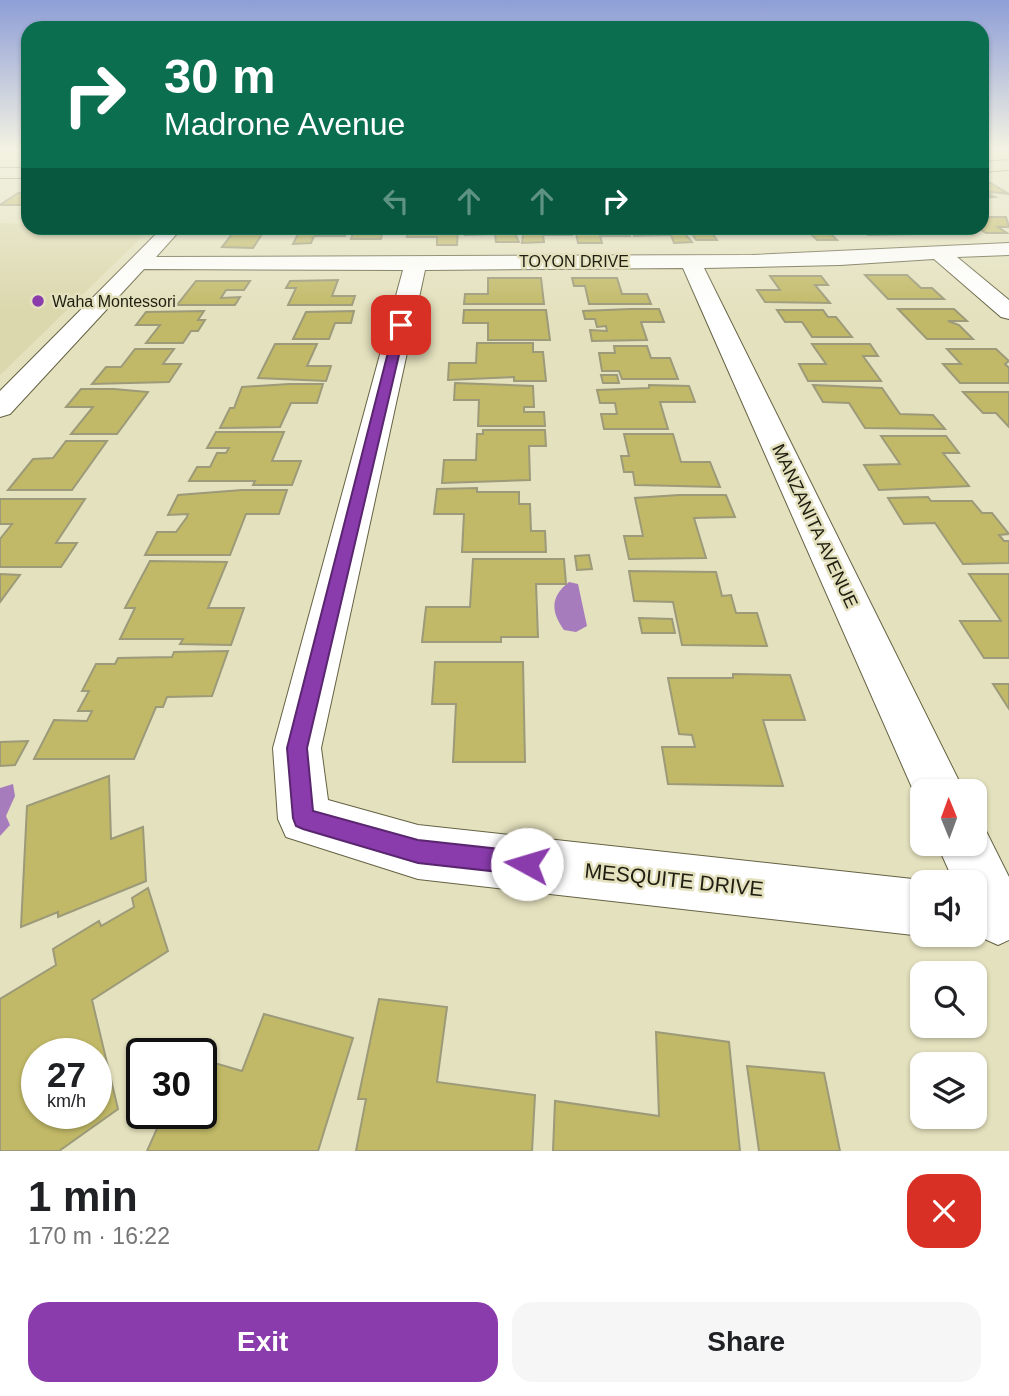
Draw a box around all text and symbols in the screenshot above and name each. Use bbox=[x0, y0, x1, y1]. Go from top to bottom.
icon: right bbox=[49, 49, 140, 140]
text: 30 m bbox=[164, 49, 276, 103]
text: Madrone Avenue bbox=[164, 106, 405, 142]
icon: left bbox=[377, 182, 415, 220]
icon: ahead bbox=[450, 182, 488, 220]
icon: ahead bbox=[523, 182, 561, 220]
icon: right bbox=[596, 182, 634, 220]
street label: TOYON DRIVE bbox=[519, 253, 629, 270]
marker: Waha Montessori bbox=[30, 293, 46, 309]
place label: Waha Montessori bbox=[52, 293, 176, 310]
pin bbox=[371, 295, 431, 355]
icon: arrive bbox=[382, 306, 420, 344]
street label: MANZANITA AVENUE bbox=[768, 441, 862, 611]
north arrow bbox=[910, 779, 987, 856]
map controls bbox=[910, 779, 987, 1129]
position arrow bbox=[490, 827, 564, 901]
street label: MESQUITE DRIVE bbox=[583, 859, 765, 900]
button: sound bbox=[910, 870, 987, 947]
button: search bbox=[910, 961, 987, 1038]
speed limit sign: 30 bbox=[126, 1038, 217, 1129]
button: layers bbox=[910, 1052, 987, 1129]
text: 27 bbox=[47, 1055, 86, 1094]
text: km/h bbox=[47, 1091, 86, 1111]
text: 1 min bbox=[28, 1173, 138, 1220]
button: close bbox=[907, 1174, 981, 1248]
text: 170 m · 16:22 bbox=[28, 1223, 170, 1249]
button: Exit bbox=[28, 1302, 498, 1382]
button: Share bbox=[512, 1302, 981, 1382]

